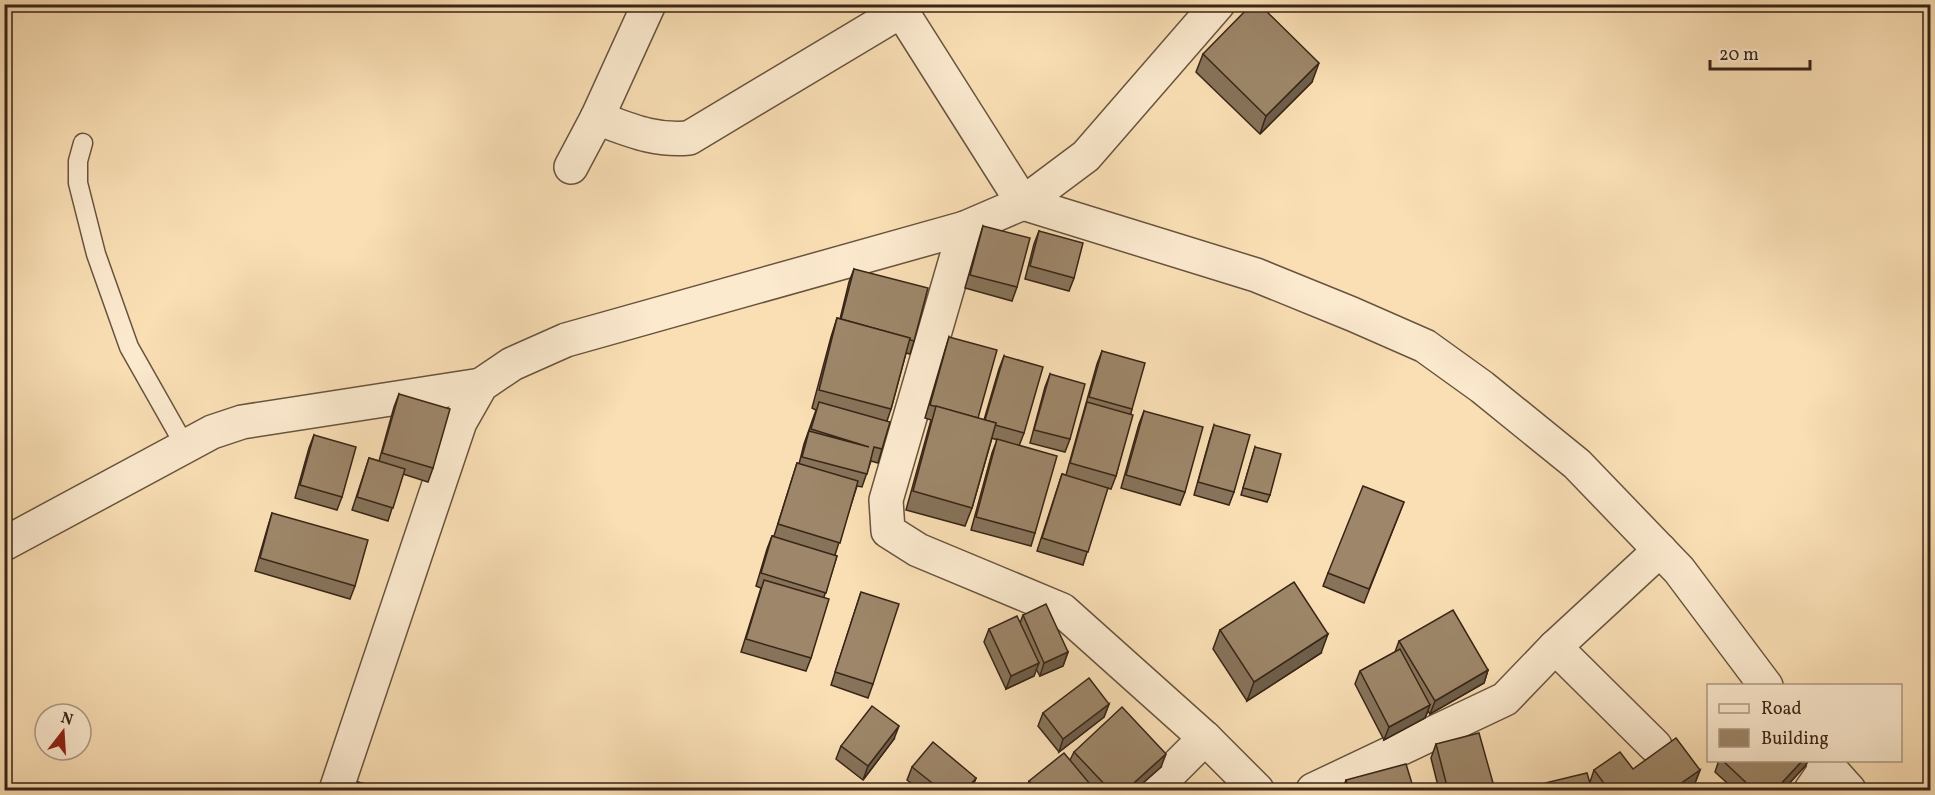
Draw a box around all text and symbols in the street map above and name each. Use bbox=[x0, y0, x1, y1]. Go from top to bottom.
scale bar bbox=[1710, 33, 1810, 71]
text: 20 m bbox=[1719, 43, 1759, 68]
legend bbox=[1707, 684, 1902, 762]
text: Road bbox=[1761, 697, 1802, 722]
north arrow bbox=[33, 702, 93, 762]
text: N bbox=[58, 707, 76, 732]
text: Building bbox=[1761, 727, 1829, 752]

